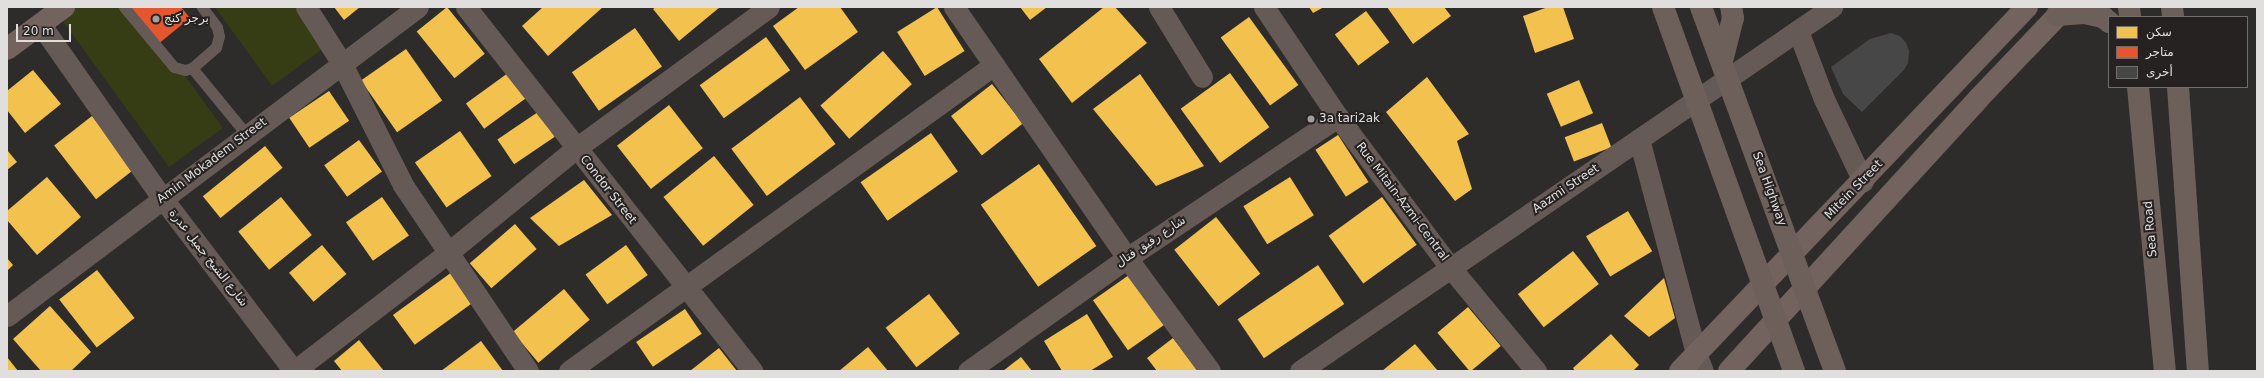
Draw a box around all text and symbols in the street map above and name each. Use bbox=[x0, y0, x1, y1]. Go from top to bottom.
place label: برجر كنج bbox=[164, 12, 209, 26]
marker: برجر كنج bbox=[151, 14, 161, 24]
scale bar bbox=[18, 16, 73, 42]
legend bbox=[2108, 16, 2248, 88]
text: 20 m bbox=[23, 24, 54, 38]
text: سكن bbox=[2146, 25, 2172, 39]
text: متاجر bbox=[2146, 45, 2174, 59]
text: أخرى bbox=[2146, 65, 2173, 79]
place label: 3a tari2ak bbox=[1319, 112, 1380, 126]
marker: 3a tari2ak bbox=[1306, 114, 1316, 124]
street label: Amin Mokadem Street bbox=[154, 115, 270, 207]
street label: Rue Mitain-Azmi-Central bbox=[1353, 140, 1451, 264]
street label: Sea Highway bbox=[1749, 150, 1789, 228]
street label: Condor Street bbox=[577, 153, 639, 227]
street label: Mitein Street bbox=[1822, 157, 1886, 223]
street label: Aazmi Street bbox=[1530, 161, 1602, 217]
street label: Sea Road bbox=[2141, 200, 2161, 258]
street label: شارع الشيخ جميل عدرة bbox=[165, 206, 251, 310]
street label: شارع رفيق فتال bbox=[1113, 213, 1189, 271]

